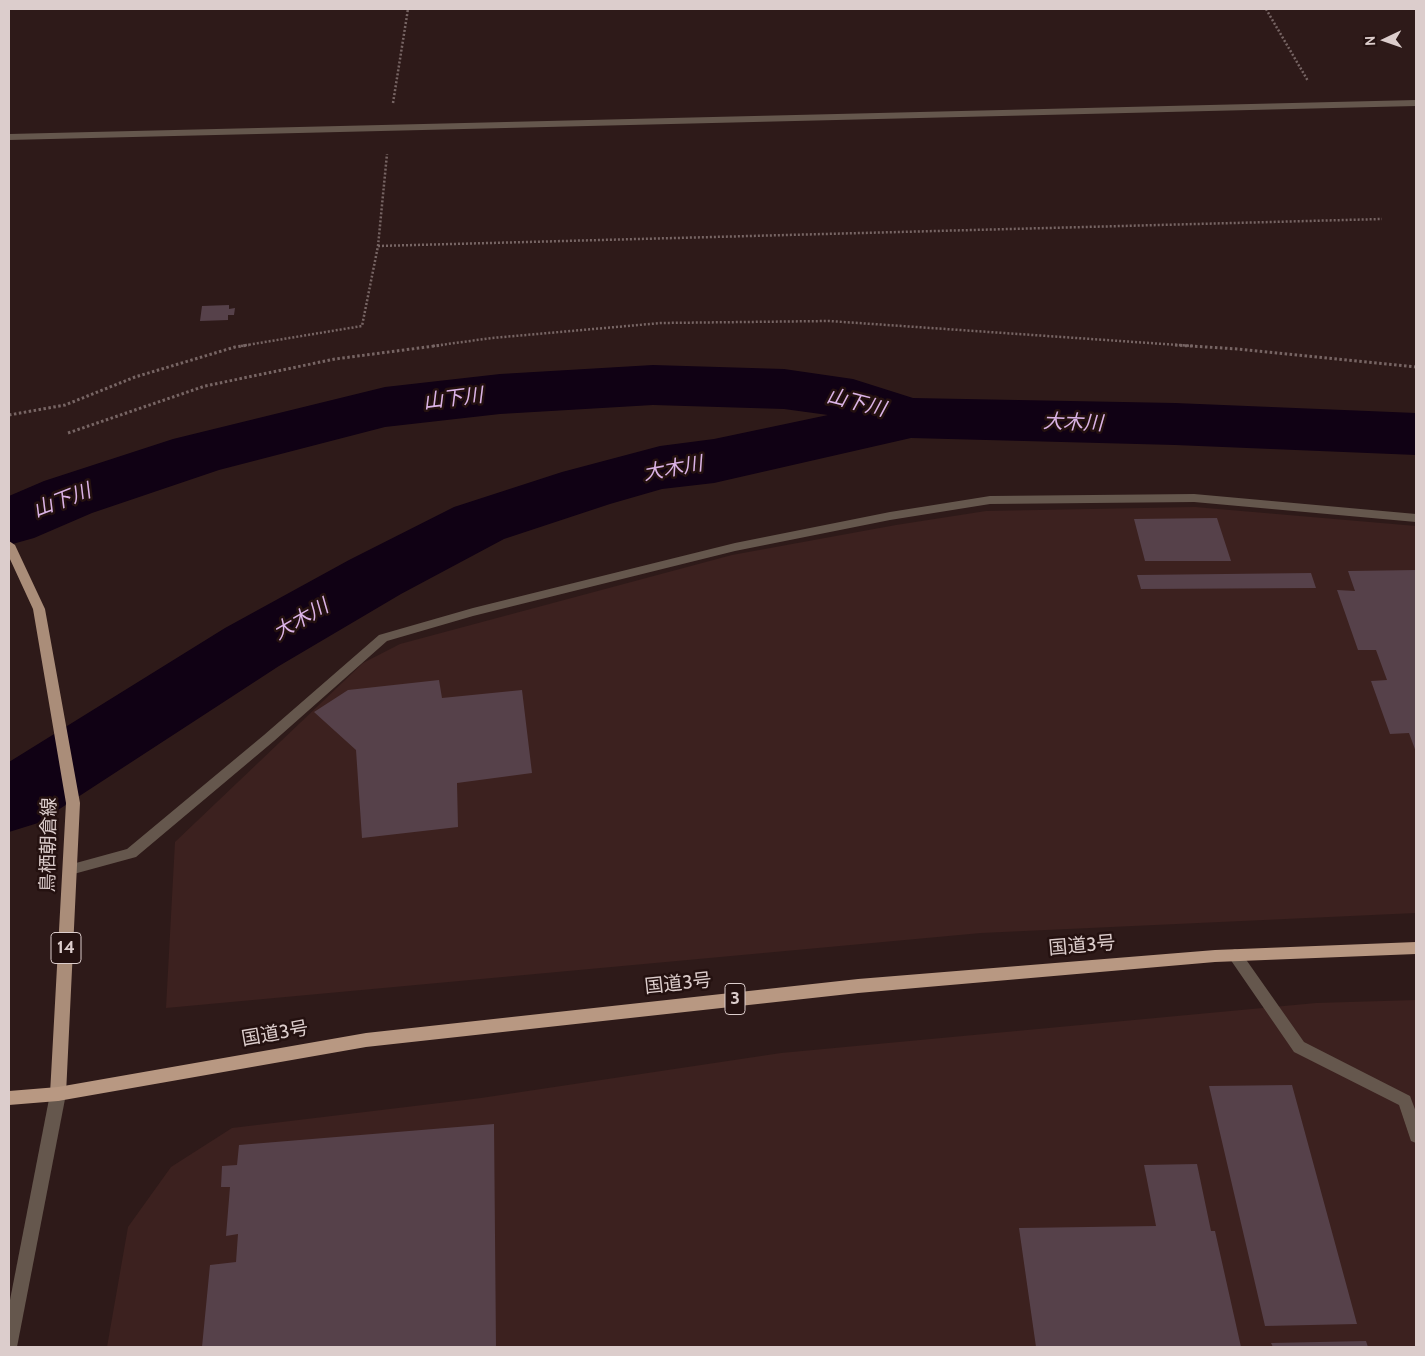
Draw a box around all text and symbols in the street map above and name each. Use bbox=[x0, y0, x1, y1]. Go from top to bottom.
north arrow bbox=[1360, 15, 1410, 65]
text: N bbox=[1361, 35, 1379, 46]
water label: 山下川 bbox=[422, 383, 484, 415]
water label: 山下川 bbox=[824, 384, 888, 422]
water label: 大木川 bbox=[1043, 410, 1103, 436]
water label: 大木川 bbox=[641, 452, 705, 486]
water label: 山下川 bbox=[30, 479, 94, 523]
water label: 大木川 bbox=[269, 595, 333, 645]
street label: 鳥栖朝倉線 bbox=[37, 797, 61, 893]
road number: 14 bbox=[51, 932, 81, 964]
street label: 国道3号 bbox=[1047, 932, 1117, 960]
street label: 国道3号 bbox=[643, 969, 713, 999]
road number: 3 bbox=[725, 984, 745, 1014]
street label: 国道3号 bbox=[240, 1017, 310, 1051]

